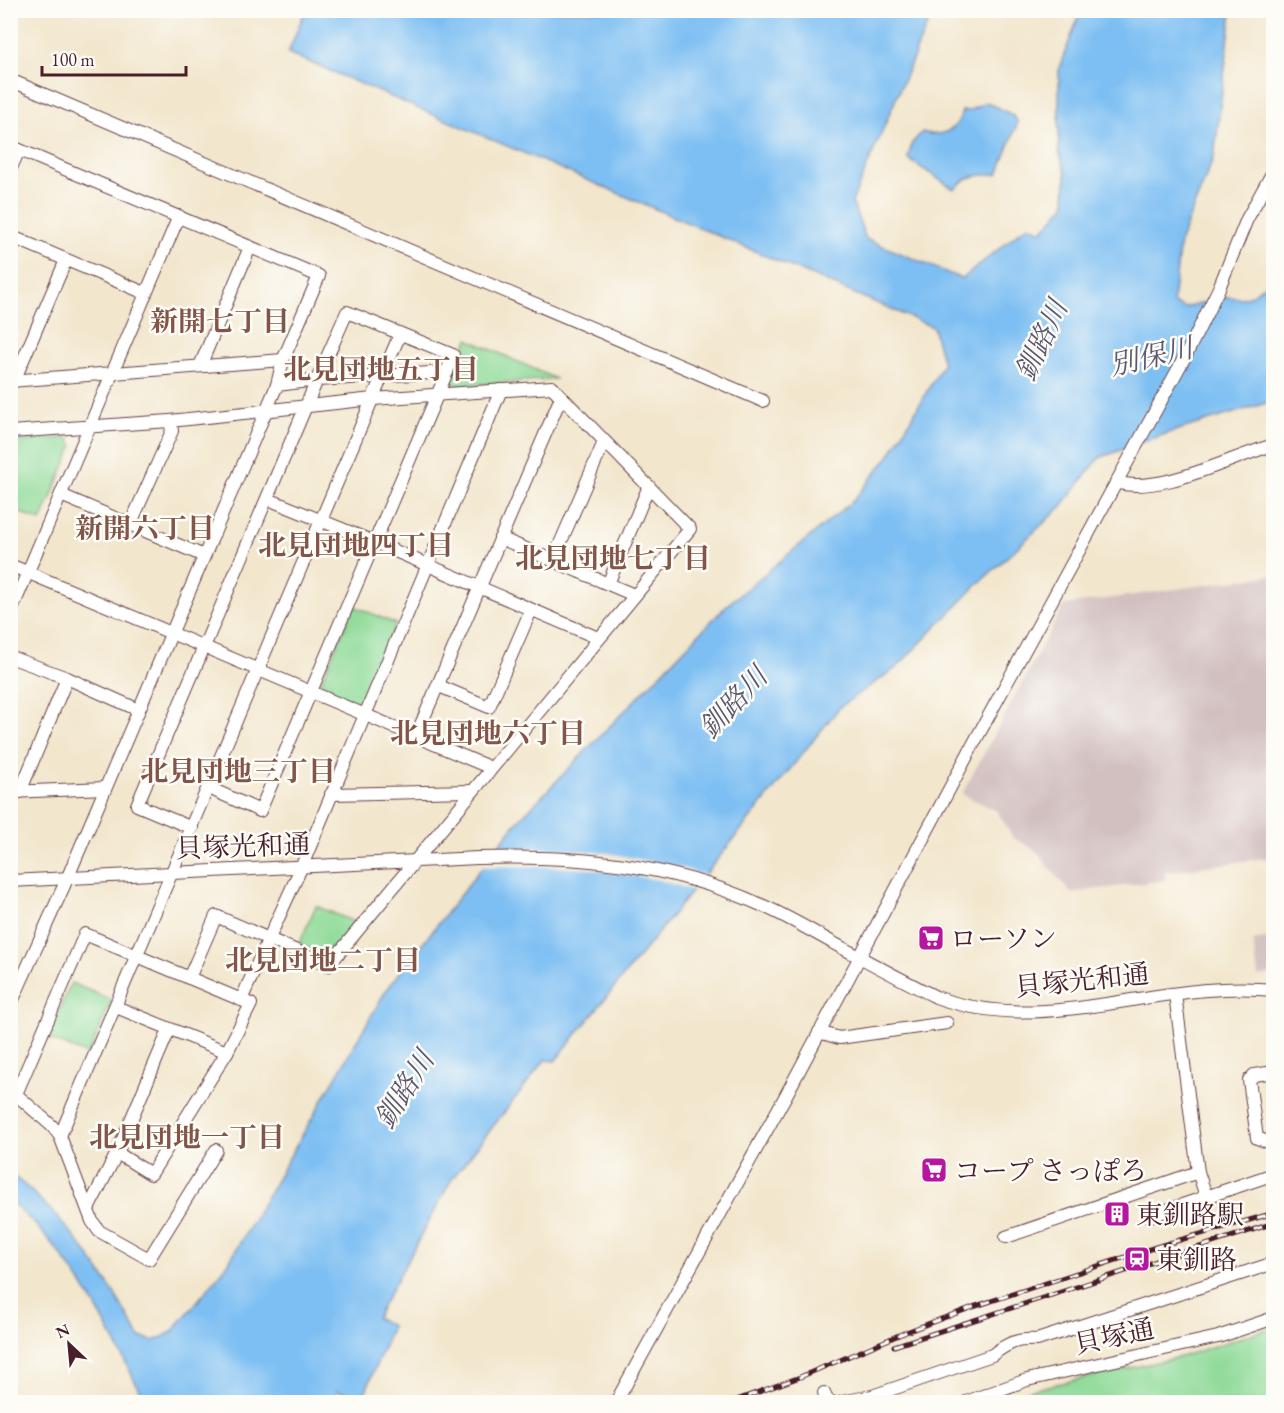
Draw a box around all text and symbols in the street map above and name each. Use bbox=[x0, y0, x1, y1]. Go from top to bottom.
scale bar bbox=[42, 39, 186, 77]
text: 100 m bbox=[51, 48, 95, 71]
water label: 釧路川 bbox=[1007, 292, 1076, 386]
district label: 新開七丁目 bbox=[150, 303, 290, 339]
water label: 別保川 bbox=[1106, 328, 1199, 383]
district label: 北見団地五丁目 bbox=[283, 351, 479, 387]
district label: 新開六丁目 bbox=[75, 510, 215, 546]
district label: 北見団地四丁目 bbox=[258, 527, 454, 563]
district label: 北見団地七丁目 bbox=[515, 540, 711, 576]
water label: 釧路川 bbox=[691, 657, 777, 745]
district label: 北見団地六丁目 bbox=[390, 715, 586, 751]
district label: 北見団地三丁目 bbox=[140, 753, 336, 789]
street label: 貝塚光和通 bbox=[175, 826, 311, 866]
place label: ローソン bbox=[950, 921, 1057, 956]
supermarket icon: ローソン bbox=[916, 923, 946, 953]
district label: 北見団地二丁目 bbox=[225, 942, 421, 978]
street label: 貝塚光和通 bbox=[1013, 956, 1151, 1004]
water label: 釧路川 bbox=[366, 1041, 443, 1134]
district label: 北見団地一丁目 bbox=[89, 1119, 285, 1155]
place label: コープ さっぽろ bbox=[954, 1153, 1147, 1188]
supermarket icon: コープ さっぽろ bbox=[919, 1155, 949, 1185]
place label: 東釧路駅 bbox=[1136, 1197, 1244, 1232]
building icon: 東釧路駅 bbox=[1102, 1199, 1132, 1229]
place label: 東釧路 bbox=[1156, 1242, 1237, 1277]
station icon: 東釧路 bbox=[1122, 1244, 1152, 1274]
street label: 貝塚通 bbox=[1071, 1310, 1157, 1362]
north arrow bbox=[39, 1314, 99, 1374]
text: N bbox=[52, 1319, 73, 1343]

